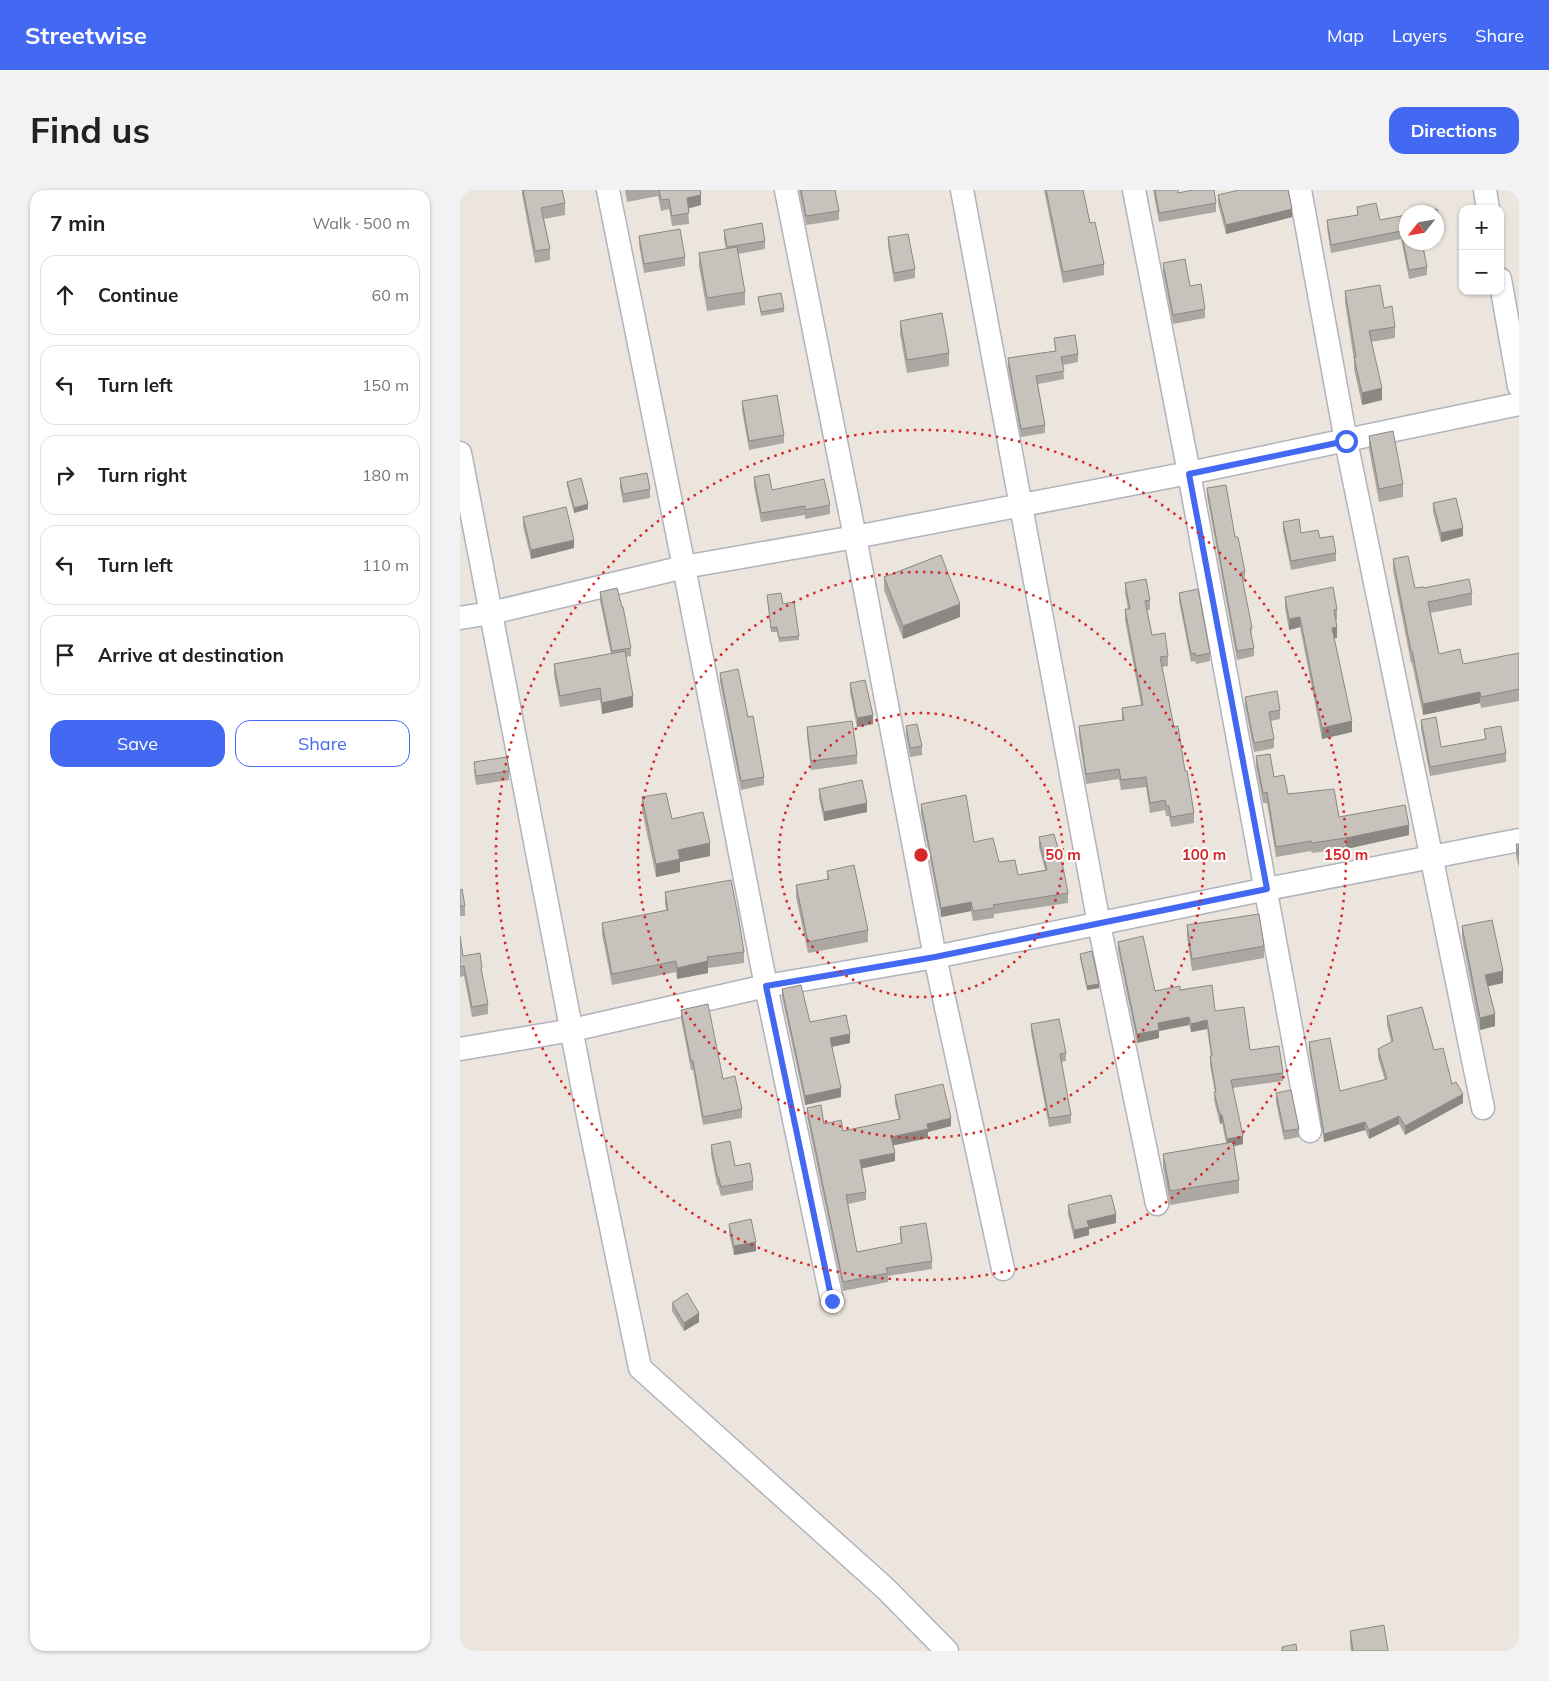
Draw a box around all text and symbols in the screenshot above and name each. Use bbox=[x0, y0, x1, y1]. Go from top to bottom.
text: Streetwise bbox=[25, 20, 147, 50]
text: Map bbox=[1327, 24, 1364, 47]
text: Layers bbox=[1392, 24, 1447, 47]
text: Share bbox=[1475, 24, 1524, 47]
button: Directions bbox=[1389, 107, 1519, 154]
text: Find us bbox=[30, 108, 150, 152]
north arrow bbox=[1399, 205, 1444, 250]
map controls bbox=[1459, 205, 1504, 295]
button: + bbox=[1459, 205, 1504, 250]
text: 7 min bbox=[50, 210, 105, 236]
text: Walk · 500 m bbox=[312, 213, 410, 233]
button: − bbox=[1459, 250, 1504, 295]
icon: ahead bbox=[51, 281, 79, 309]
text: Continue bbox=[98, 283, 178, 307]
text: 60 m bbox=[372, 285, 409, 305]
icon: left bbox=[51, 371, 79, 399]
text: Turn left bbox=[98, 373, 173, 397]
text: 150 m bbox=[362, 375, 409, 395]
route start bbox=[1335, 430, 1358, 453]
icon: right bbox=[51, 461, 79, 489]
text: Turn right bbox=[98, 463, 187, 487]
text: 180 m bbox=[362, 465, 409, 485]
icon: left bbox=[51, 551, 79, 579]
text: Turn left bbox=[98, 553, 173, 577]
text: 110 m bbox=[362, 555, 409, 575]
icon: arrive bbox=[51, 641, 79, 669]
text: Arrive at destination bbox=[98, 643, 284, 667]
button: Save bbox=[50, 720, 225, 767]
button: Share bbox=[235, 720, 410, 767]
text: 50 m bbox=[1045, 845, 1081, 864]
text: 100 m bbox=[1182, 845, 1226, 864]
text: 150 m bbox=[1324, 845, 1368, 864]
centre of rings bbox=[912, 846, 930, 864]
route end bbox=[821, 1290, 844, 1313]

